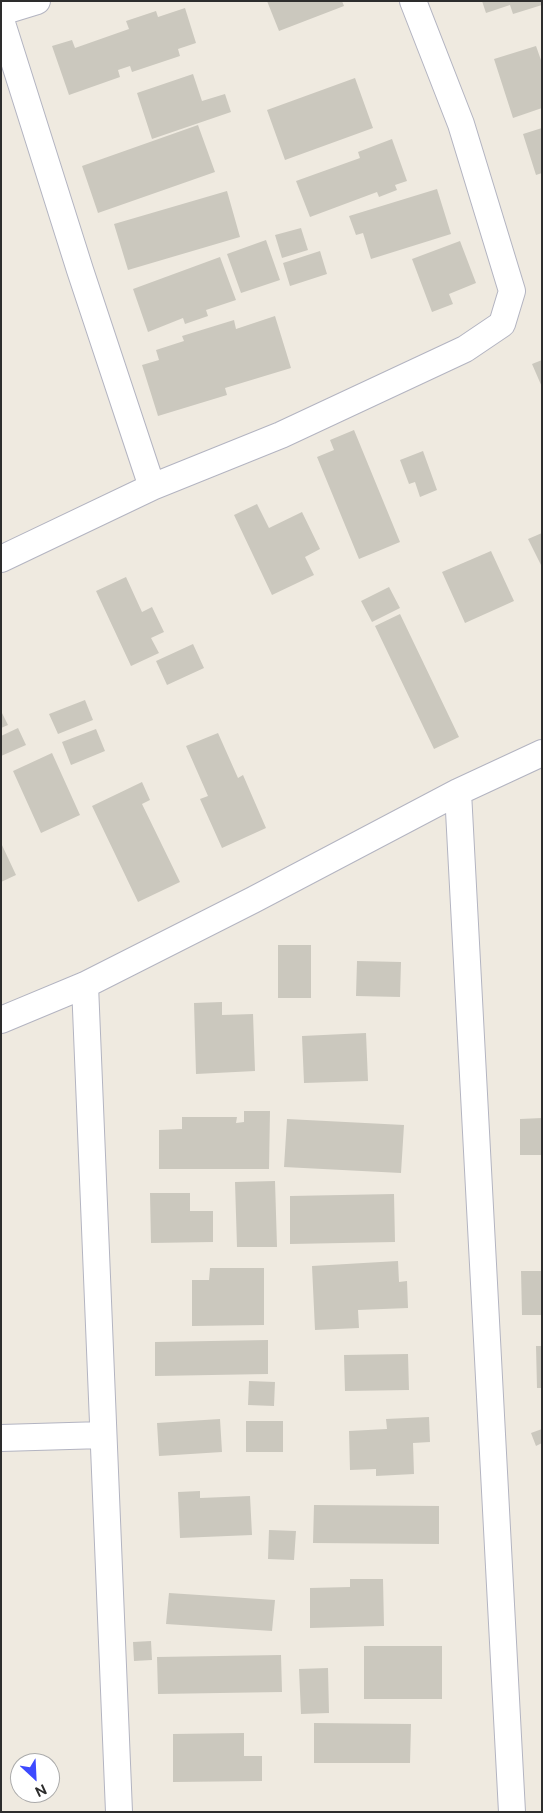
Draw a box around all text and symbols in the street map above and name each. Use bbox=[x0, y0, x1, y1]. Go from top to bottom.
north arrow bbox=[10, 1753, 60, 1803]
text: N bbox=[33, 1781, 49, 1800]

